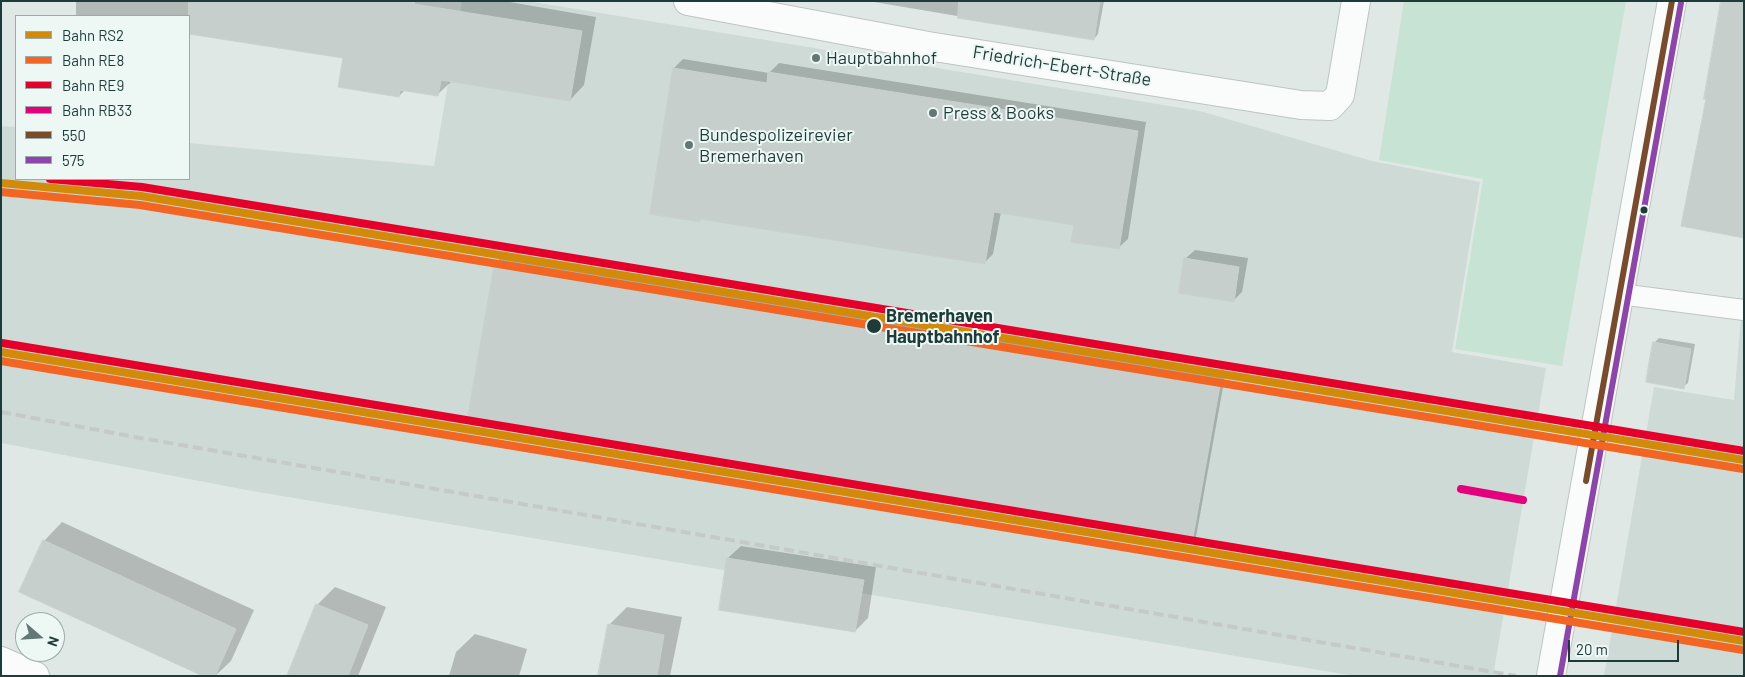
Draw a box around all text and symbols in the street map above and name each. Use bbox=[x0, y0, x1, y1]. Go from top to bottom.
legend bbox=[15, 15, 190, 180]
text: Bahn RS2 bbox=[62, 26, 124, 44]
street label: Friedrich-Ebert-Straße bbox=[971, 41, 1153, 91]
place label: Hauptbahnhof bbox=[826, 47, 937, 69]
text: Bahn RE8 bbox=[62, 51, 124, 69]
marker: Hauptbahnhof bbox=[810, 52, 822, 64]
text: Bahn RE9 bbox=[62, 76, 124, 94]
text: Bahn RB33 bbox=[62, 101, 132, 119]
place label: Press & Books bbox=[943, 102, 1054, 124]
marker: Press & Books bbox=[927, 107, 939, 119]
place label: Bundespolizeirevier Bremerhaven bbox=[699, 124, 853, 166]
text: 550 bbox=[62, 126, 86, 144]
marker: Bundespolizeirevier Bremerhaven bbox=[683, 139, 695, 151]
text: 575 bbox=[62, 151, 85, 169]
unlabelled marker bbox=[1639, 205, 1649, 215]
place label: Bremerhaven Hauptbahnhof bbox=[886, 305, 1000, 348]
marker: Bremerhaven Hauptbahnhof bbox=[865, 317, 883, 335]
north arrow bbox=[15, 612, 65, 662]
scale bar bbox=[1570, 630, 1681, 662]
text: N bbox=[44, 635, 63, 649]
text: 20 m bbox=[1576, 640, 1608, 658]

